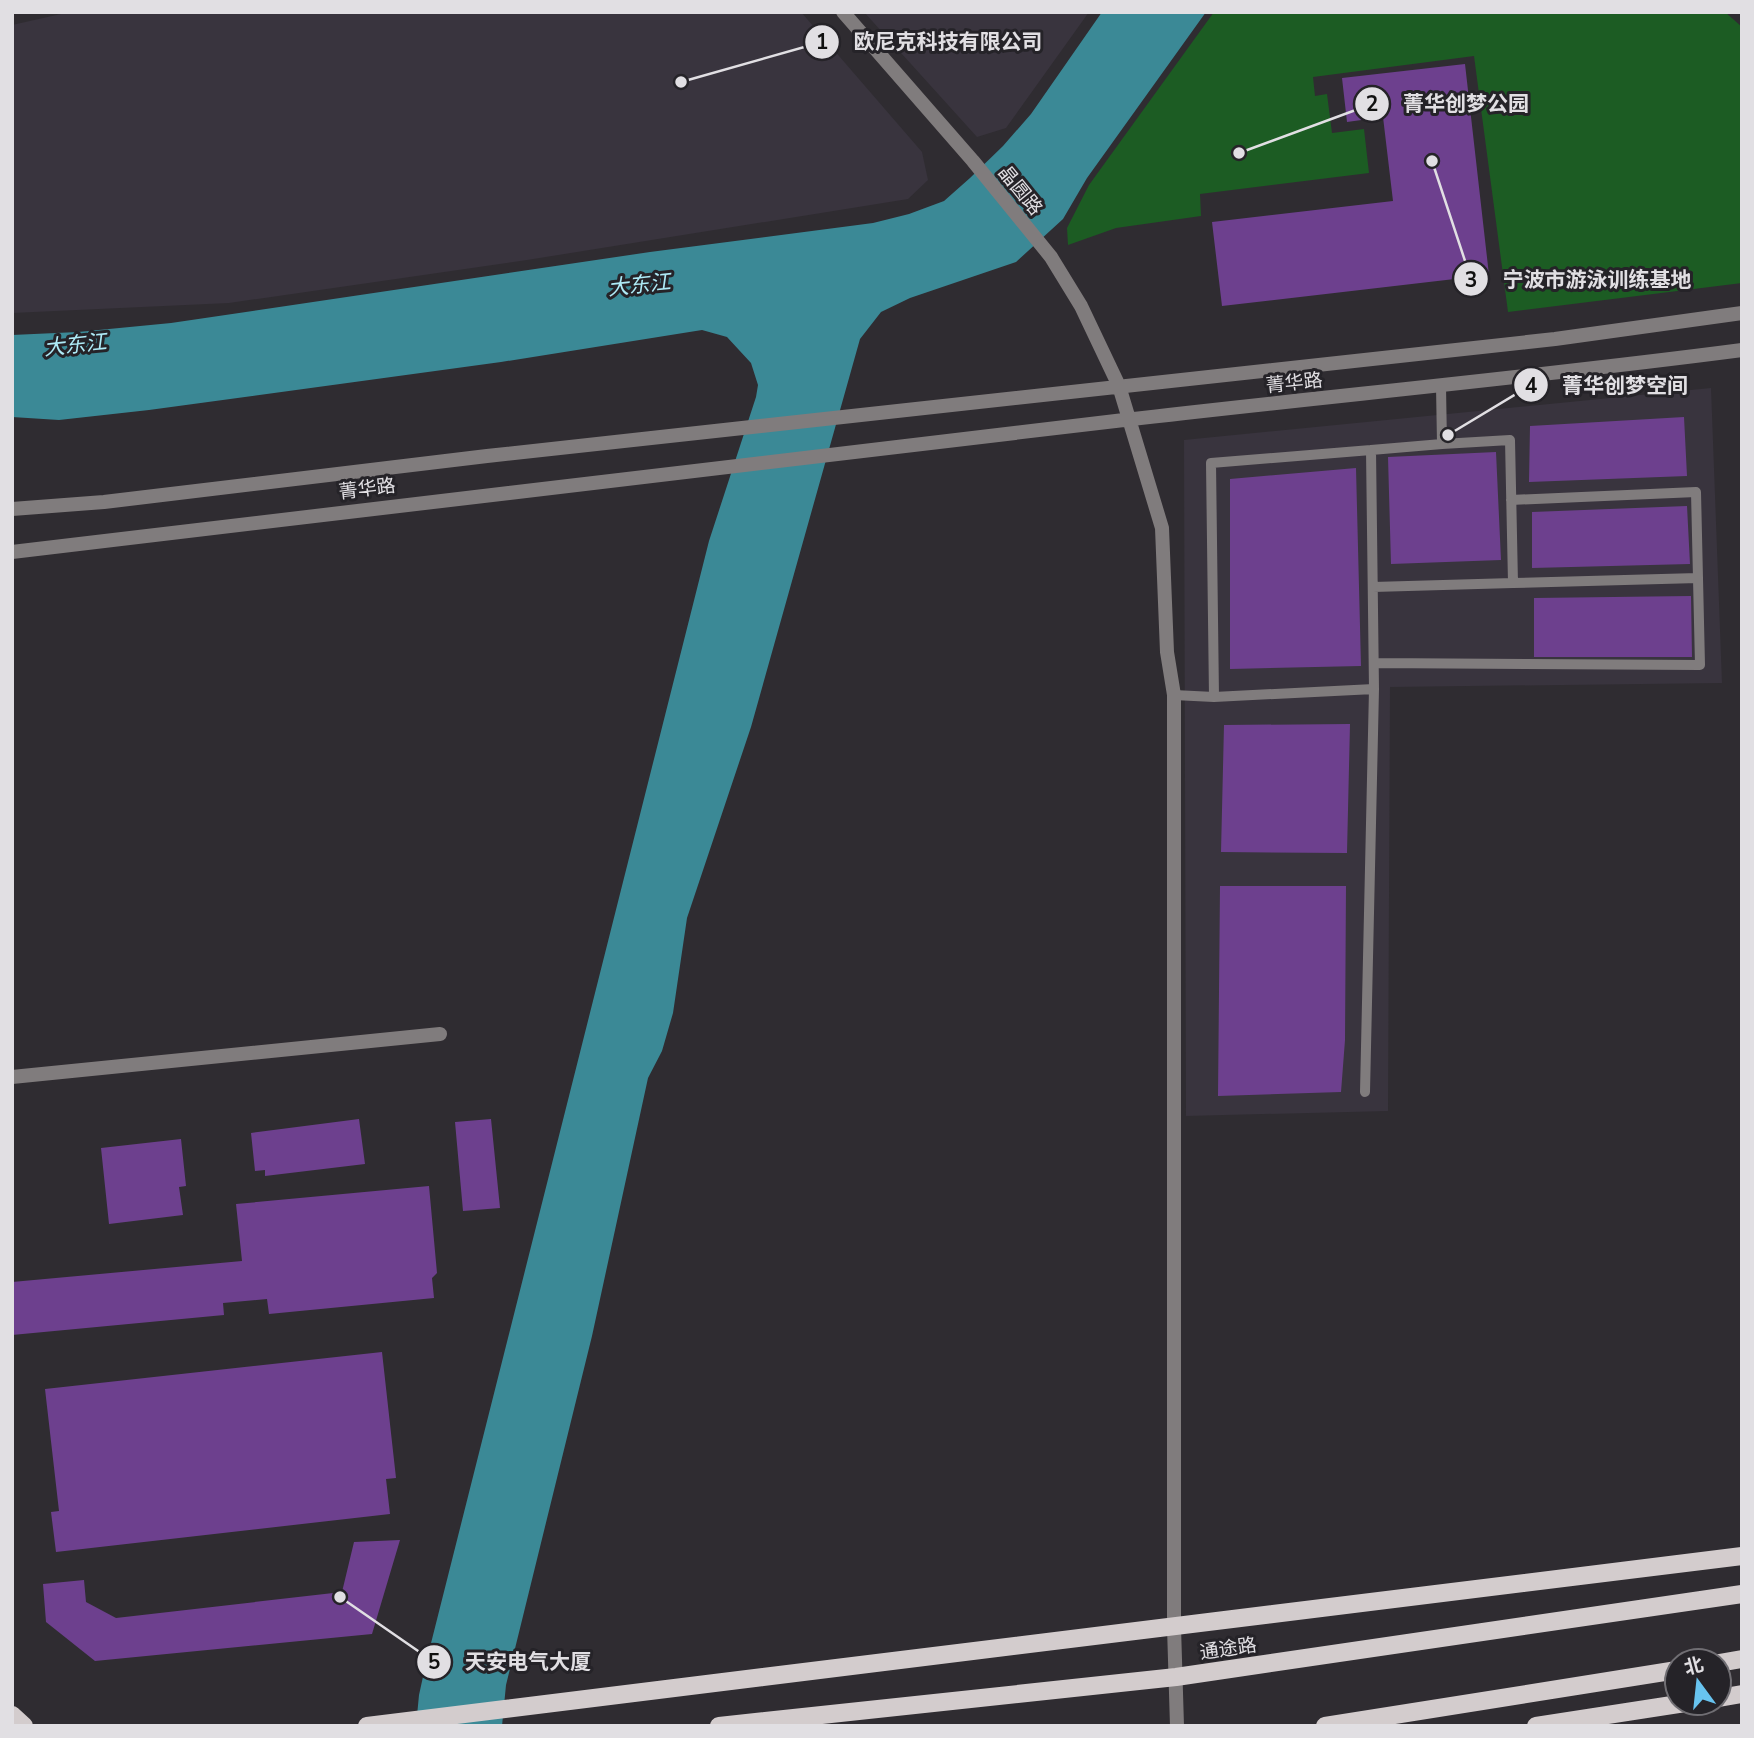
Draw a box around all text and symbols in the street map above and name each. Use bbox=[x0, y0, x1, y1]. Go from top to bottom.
callout: 欧尼克科技有限公司 bbox=[805, 21, 1057, 63]
text: 1 bbox=[816, 28, 828, 56]
text: 欧尼克科技有限公司 bbox=[854, 28, 1043, 56]
callout: 菁华创梦公园 bbox=[1354, 83, 1543, 125]
text: 2 bbox=[1366, 90, 1378, 118]
text: 菁华创梦公园 bbox=[1403, 90, 1529, 118]
street label: 晶圆路 bbox=[992, 160, 1048, 221]
callout: 宁波市游泳训练基地 bbox=[1453, 258, 1705, 300]
text: 3 bbox=[1465, 266, 1477, 294]
text: 宁波市游泳训练基地 bbox=[1503, 266, 1692, 294]
water label: 大东江 bbox=[606, 268, 674, 302]
water label: 大东江 bbox=[42, 328, 110, 362]
callout: 菁华创梦空间 bbox=[1513, 364, 1702, 406]
street label: 菁华路 bbox=[1264, 367, 1324, 399]
text: 4 bbox=[1525, 372, 1538, 400]
text: 菁华创梦空间 bbox=[1562, 372, 1688, 400]
street label: 菁华路 bbox=[337, 473, 397, 505]
street label: 通途路 bbox=[1198, 1632, 1258, 1666]
callout: 天安电气大厦 bbox=[416, 1641, 605, 1683]
north arrow bbox=[1663, 1647, 1733, 1717]
text: 5 bbox=[428, 1648, 440, 1676]
text: 天安电气大厦 bbox=[465, 1648, 591, 1676]
text: 北 bbox=[1681, 1652, 1706, 1682]

